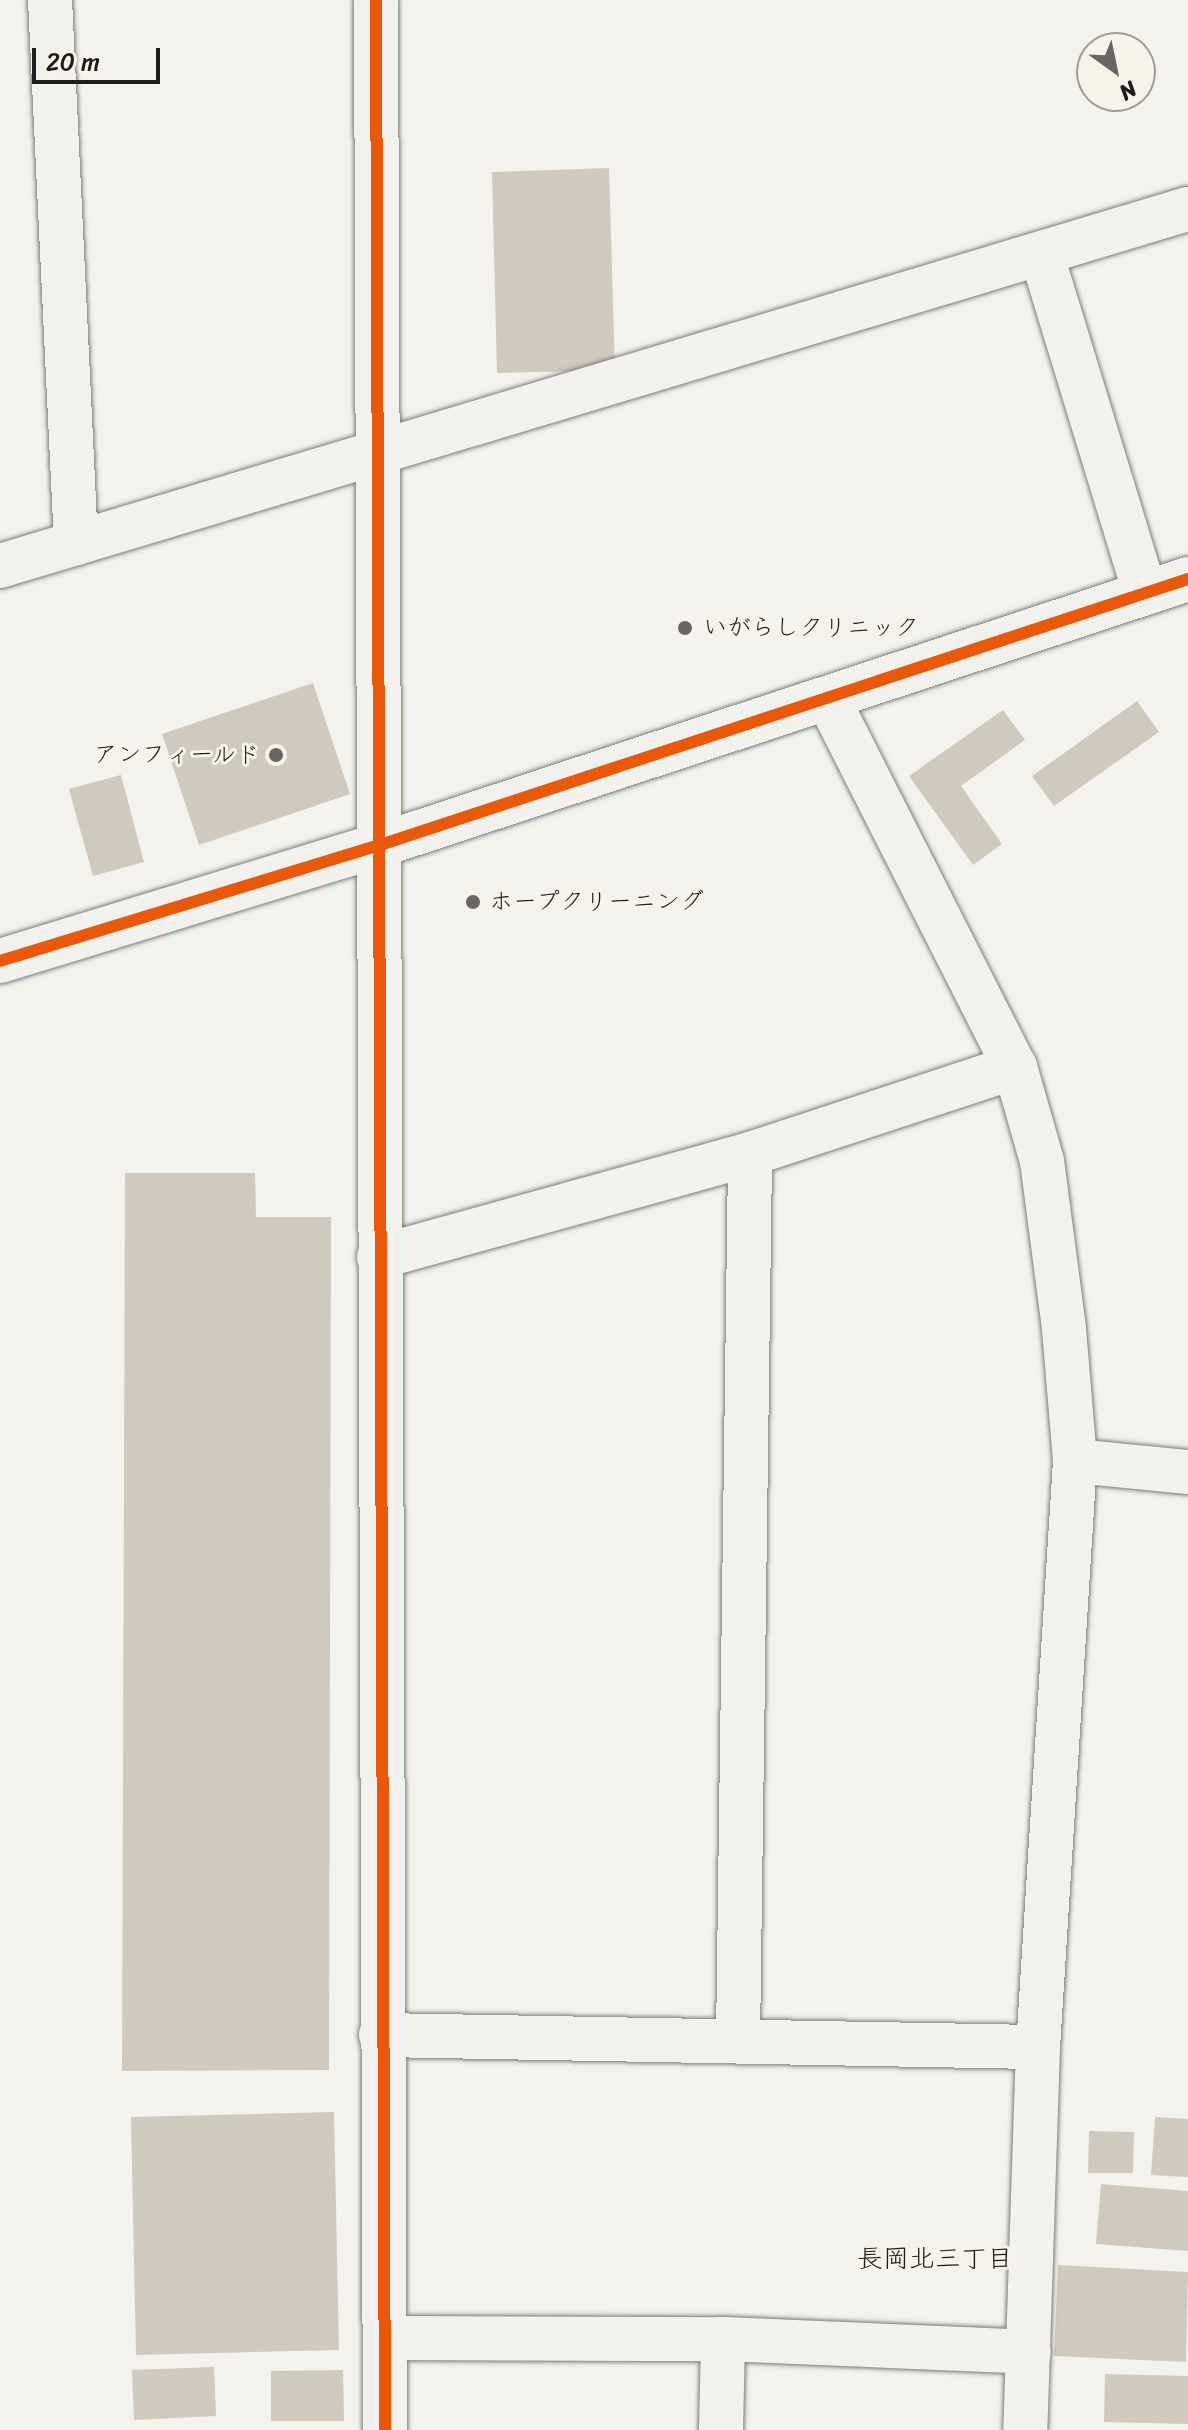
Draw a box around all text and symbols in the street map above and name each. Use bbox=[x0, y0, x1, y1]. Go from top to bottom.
scale bar bbox=[36, 32, 164, 82]
north arrow bbox=[1076, 32, 1156, 112]
text: 20 m bbox=[46, 41, 100, 83]
text: N bbox=[1111, 70, 1145, 111]
place label: いがらしクリニック bbox=[703, 614, 919, 642]
marker: いがらしクリニック bbox=[674, 617, 696, 639]
place label: アンフィールド bbox=[92, 741, 260, 769]
marker: アンフィールド bbox=[267, 746, 285, 764]
place label: ホープクリーニング bbox=[489, 888, 705, 916]
marker: ホープクリーニング bbox=[464, 893, 482, 911]
district label: 長岡北三丁目 bbox=[857, 2243, 1013, 2275]

